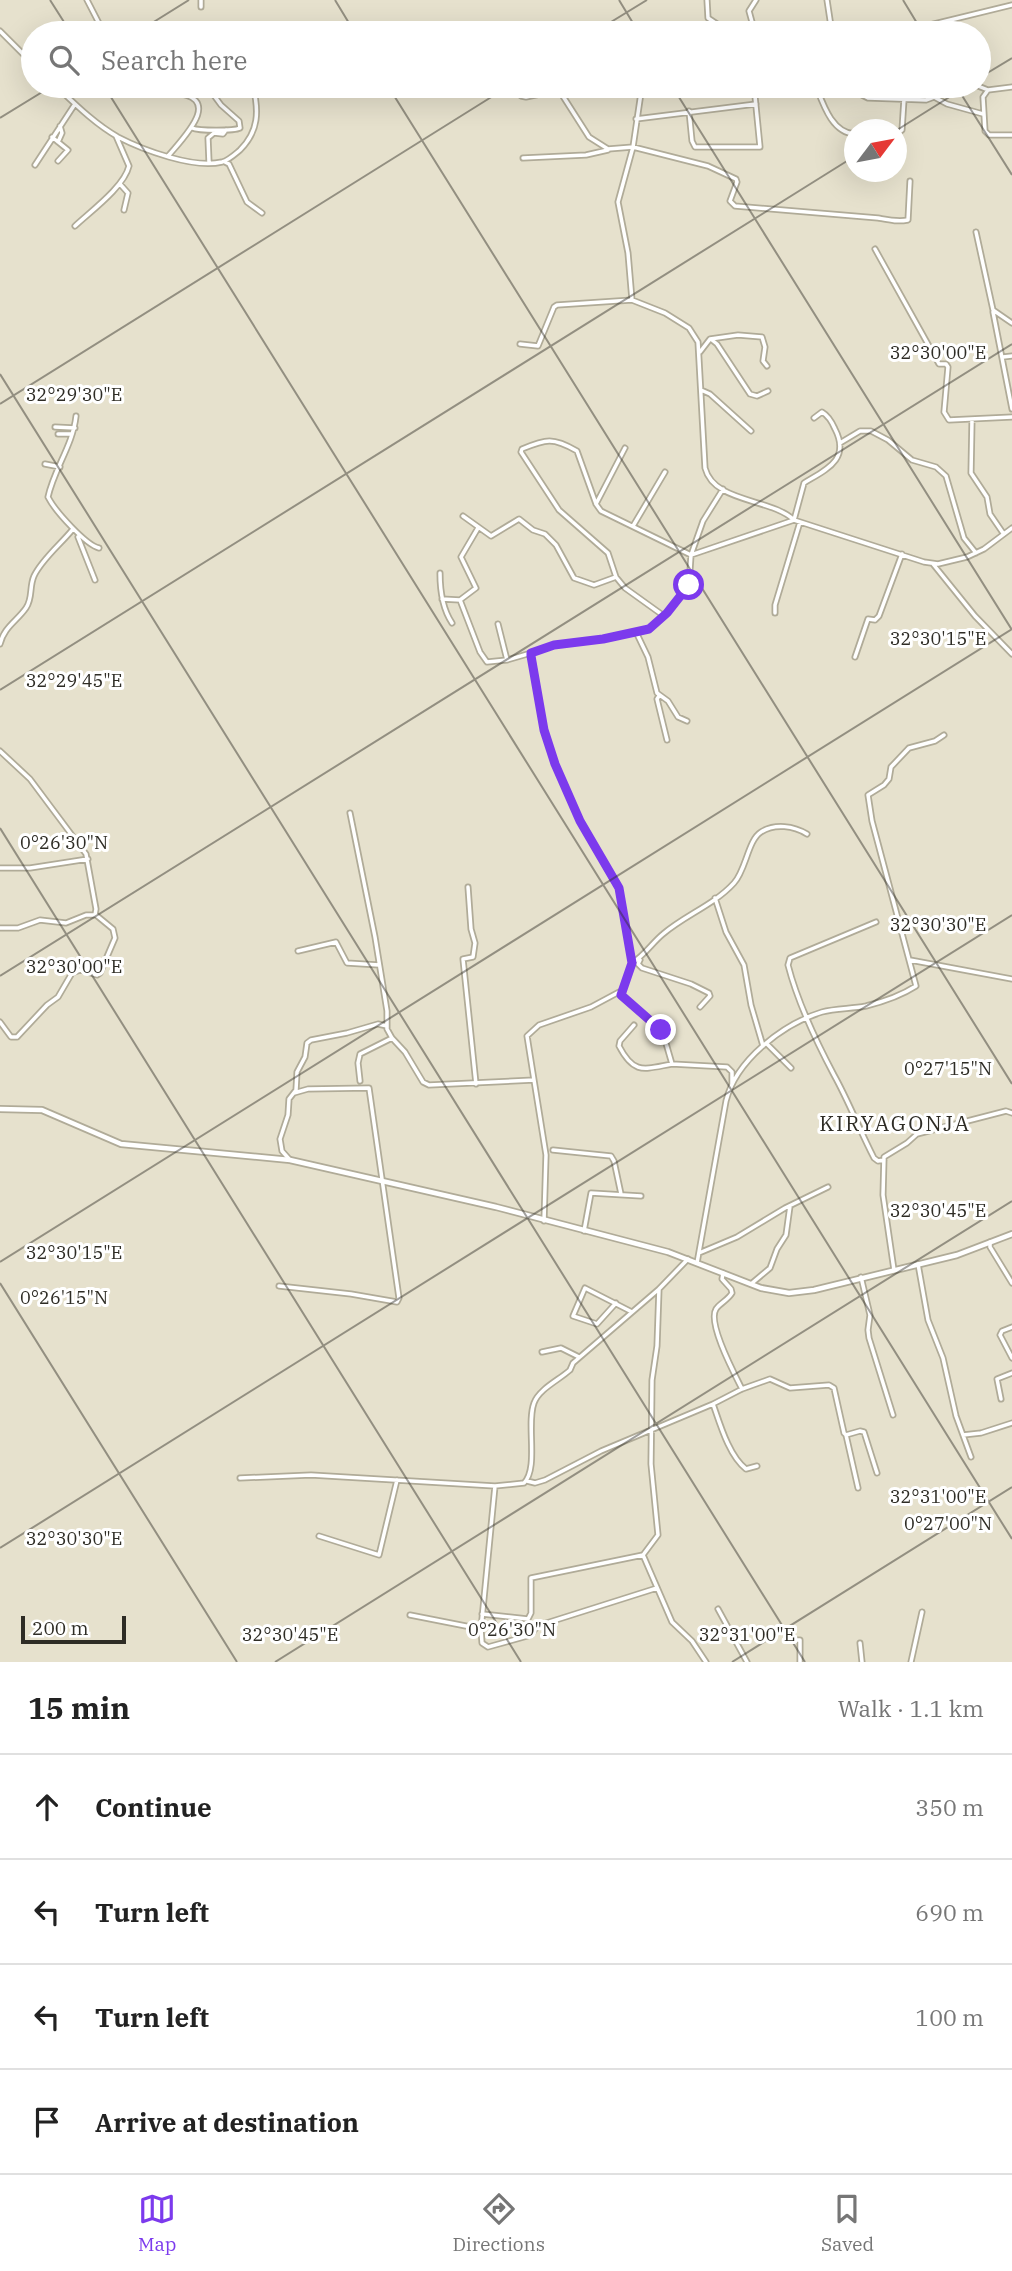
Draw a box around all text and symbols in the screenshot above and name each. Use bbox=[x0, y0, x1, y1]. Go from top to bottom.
search box bbox=[21, 21, 991, 98]
icon: search bbox=[45, 41, 83, 79]
text: Search here bbox=[101, 43, 247, 77]
north arrow bbox=[844, 119, 907, 182]
text: 32°30'00"E bbox=[890, 341, 986, 364]
text: 32°29'30"E bbox=[26, 383, 122, 406]
route start bbox=[673, 569, 704, 600]
text: 32°30'15"E bbox=[890, 627, 986, 650]
text: 32°29'45"E bbox=[26, 669, 122, 692]
text: 0°26'30"N bbox=[20, 831, 108, 854]
text: 32°30'30"E bbox=[890, 913, 986, 936]
text: 32°30'00"E bbox=[26, 955, 122, 978]
route end bbox=[645, 1014, 676, 1045]
text: 0°27'15"N bbox=[904, 1057, 992, 1080]
district label: KIRYAGONJA bbox=[819, 1109, 971, 1137]
text: 32°30'45"E bbox=[890, 1199, 986, 1222]
text: 32°30'15"E bbox=[26, 1241, 122, 1264]
text: 0°26'15"N bbox=[20, 1286, 108, 1309]
text: 32°31'00"E bbox=[890, 1485, 986, 1508]
text: 0°27'00"N bbox=[904, 1512, 992, 1535]
text: 32°30'30"E bbox=[26, 1527, 122, 1550]
scale bar bbox=[21, 1613, 126, 1645]
text: 200 m bbox=[32, 1616, 89, 1640]
text: 0°26'30"N bbox=[468, 1618, 556, 1641]
text: 32°30'45"E bbox=[242, 1623, 338, 1646]
text: 32°31'00"E bbox=[699, 1623, 795, 1646]
text: 15 min bbox=[28, 1688, 130, 1727]
text: Walk · 1.1 km bbox=[838, 1693, 984, 1723]
icon: ahead bbox=[28, 1788, 66, 1826]
text: Continue bbox=[95, 1790, 212, 1824]
text: 350 m bbox=[915, 1792, 984, 1822]
icon: left bbox=[28, 1893, 66, 1931]
text: Turn left bbox=[95, 1895, 209, 1929]
text: 690 m bbox=[915, 1897, 984, 1927]
icon: left bbox=[28, 1998, 66, 2036]
text: Turn left bbox=[95, 2000, 209, 2034]
text: 100 m bbox=[915, 2002, 984, 2032]
icon: arrive bbox=[28, 2103, 66, 2141]
text: Arrive at destination bbox=[95, 2105, 359, 2139]
tab: Map bbox=[138, 2190, 177, 2256]
tab: Directions bbox=[452, 2190, 545, 2256]
tab: Saved bbox=[821, 2190, 874, 2256]

